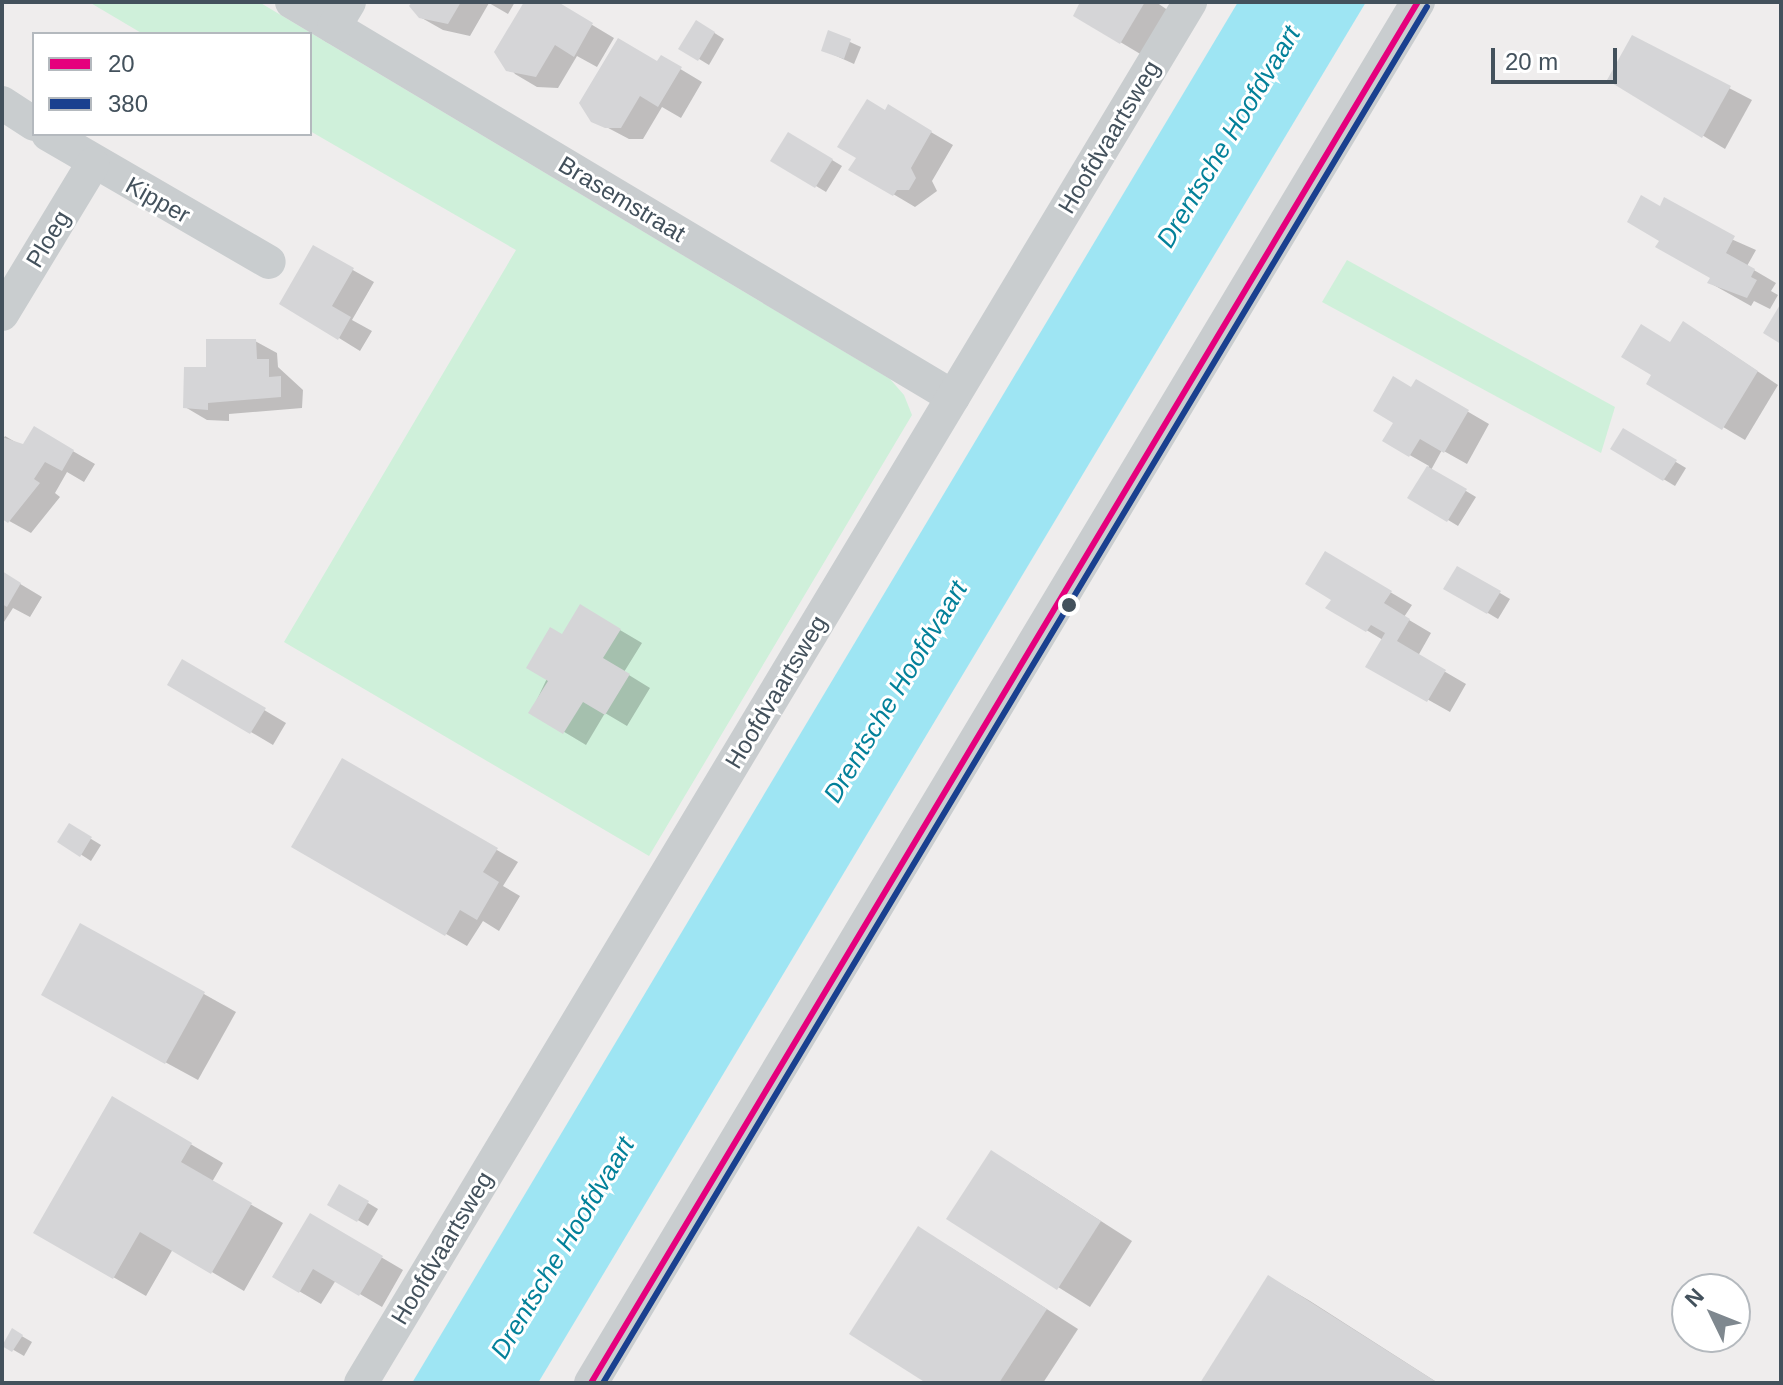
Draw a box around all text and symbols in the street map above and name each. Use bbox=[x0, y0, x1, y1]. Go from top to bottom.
water label: Drentsche Hoofdvaart bbox=[1151, 21, 1307, 253]
legend bbox=[32, 32, 312, 136]
scale bar bbox=[1495, 32, 1621, 82]
text: 20 m bbox=[1505, 48, 1558, 75]
text: 20 bbox=[108, 50, 135, 77]
street label: Hoofdvaartsweg bbox=[1052, 55, 1166, 219]
text: 380 bbox=[108, 90, 148, 117]
street label: Brasemstraat bbox=[553, 150, 691, 248]
street label: Kipper bbox=[121, 171, 195, 229]
street label: Ploeg bbox=[20, 205, 76, 273]
water label: Drentsche Hoofdvaart bbox=[818, 576, 974, 808]
unlabelled marker bbox=[1061, 597, 1077, 613]
street label: Hoofdvaartsweg bbox=[719, 610, 833, 774]
water label: Drentsche Hoofdvaart bbox=[485, 1132, 641, 1364]
street label: Hoofdvaartsweg bbox=[385, 1166, 499, 1330]
north arrow bbox=[1671, 1273, 1751, 1353]
text: N bbox=[1680, 1283, 1709, 1312]

